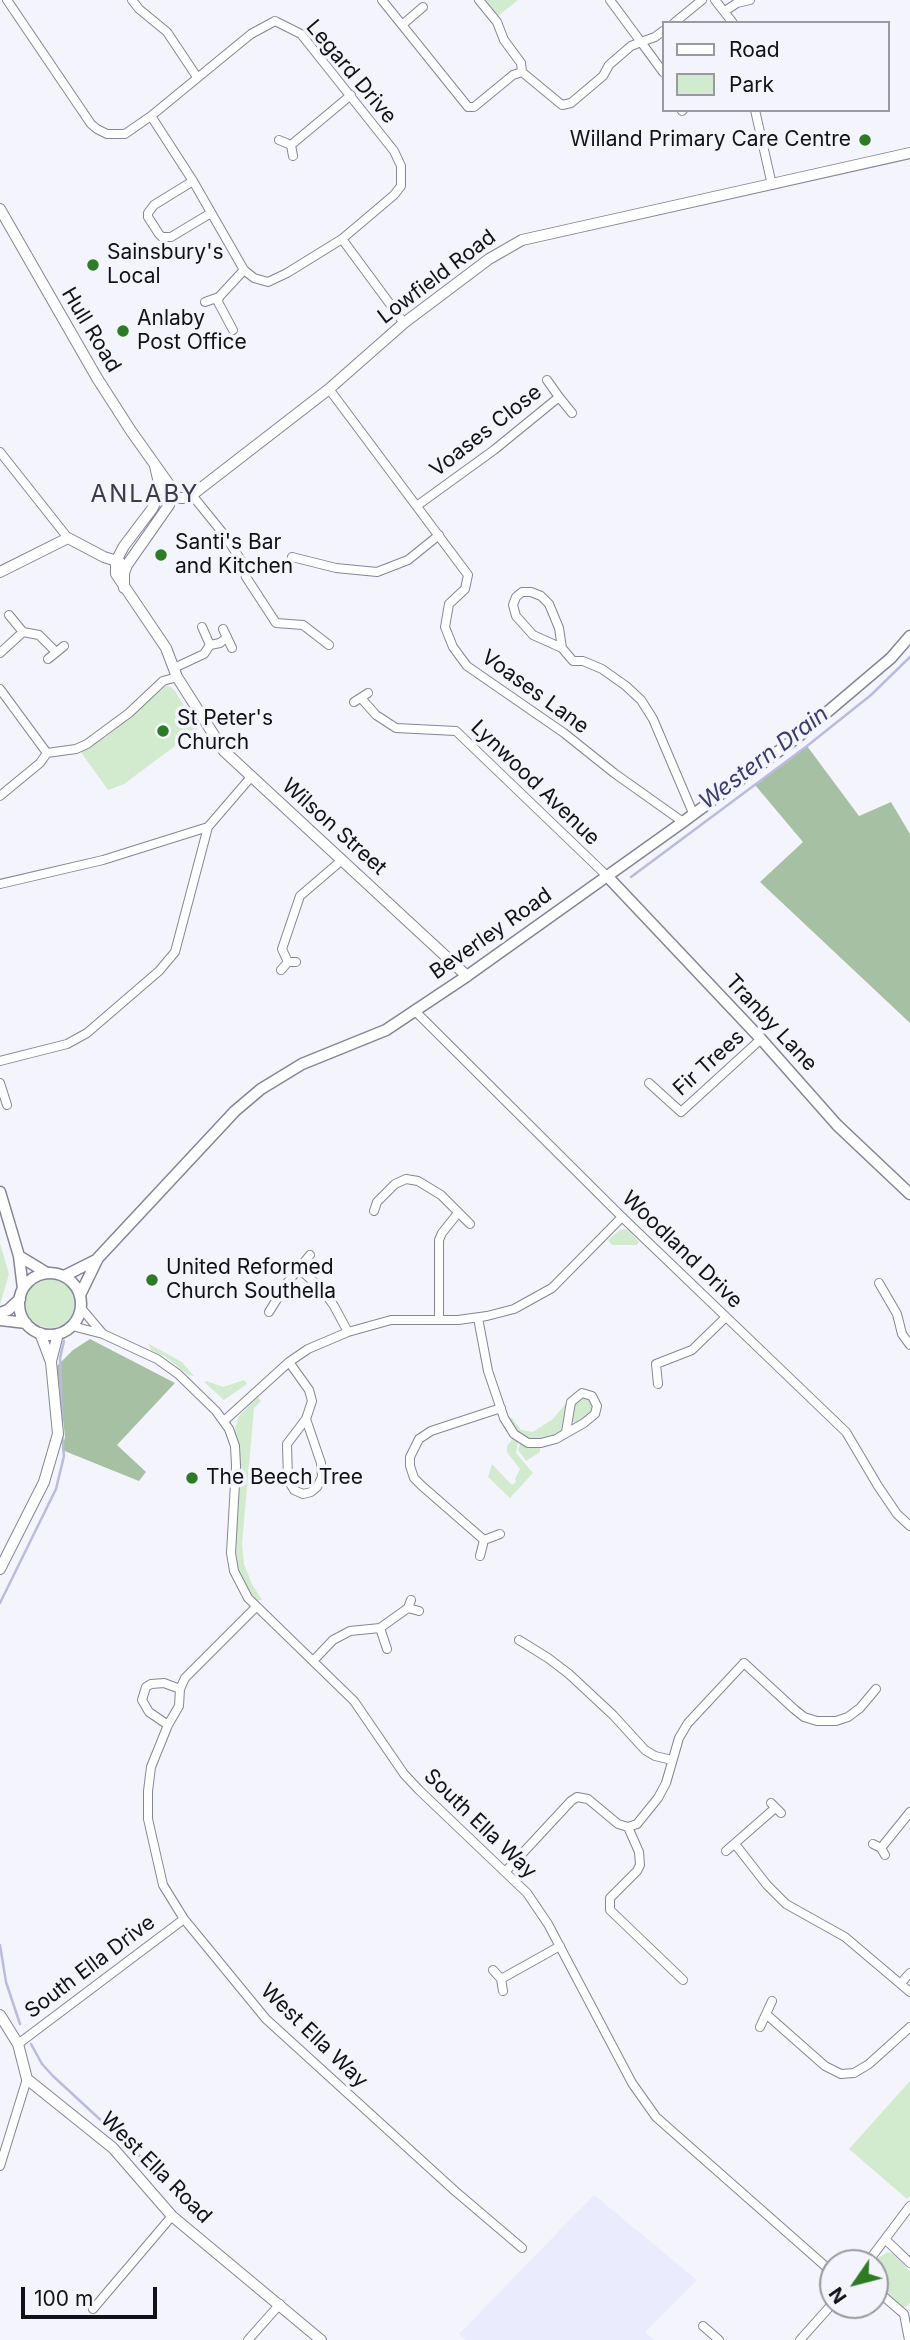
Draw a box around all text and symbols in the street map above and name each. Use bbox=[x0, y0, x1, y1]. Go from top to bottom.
street label: Legard Drive bbox=[300, 15, 402, 129]
legend bbox=[662, 21, 889, 112]
text: Road bbox=[729, 37, 780, 62]
text: Park bbox=[729, 72, 774, 97]
place label: Willand Primary Care Centre bbox=[570, 127, 851, 153]
marker: Willand Primary Care Centre bbox=[857, 132, 873, 148]
street label: Lowfield Road bbox=[373, 225, 501, 329]
place label: Sainsbury's Local bbox=[107, 240, 224, 290]
marker: Sainsbury's Local bbox=[85, 257, 101, 273]
street label: Hull Road bbox=[56, 283, 126, 377]
place label: Anlaby Post Office bbox=[137, 306, 247, 356]
marker: Anlaby Post Office bbox=[115, 323, 131, 339]
street label: Voases Close bbox=[425, 380, 547, 482]
district label: ANLABY bbox=[91, 481, 199, 509]
place label: Santi's Bar and Kitchen bbox=[175, 530, 293, 580]
marker: Santi's Bar and Kitchen bbox=[153, 547, 169, 563]
street label: Voases Lane bbox=[476, 645, 594, 739]
water label: Western Drain bbox=[694, 700, 834, 816]
place label: St Peter's Church bbox=[177, 706, 273, 756]
street label: Lynwood Avenue bbox=[465, 715, 605, 851]
marker: St Peter's Church bbox=[155, 723, 171, 739]
street label: Wilson Street bbox=[276, 773, 392, 881]
street label: Beverley Road bbox=[425, 883, 557, 985]
street label: Tranby Lane bbox=[720, 969, 822, 1077]
street label: Fir Trees bbox=[668, 1025, 750, 1101]
street label: Woodland Drive bbox=[616, 1186, 748, 1314]
place label: United Reformed Church Southella bbox=[166, 1255, 336, 1305]
marker: United Reformed Church Southella bbox=[144, 1272, 160, 1288]
place label: The Beech Tree bbox=[206, 1465, 363, 1491]
marker: The Beech Tree bbox=[184, 1470, 200, 1486]
street label: South Ella Way bbox=[418, 1764, 542, 1884]
street label: South Ella Drive bbox=[20, 1910, 160, 2024]
street label: West Ella Way bbox=[255, 1979, 373, 2093]
street label: West Ella Road bbox=[95, 2107, 217, 2229]
north arrow bbox=[819, 2249, 889, 2319]
scale bar bbox=[24, 2274, 161, 2318]
text: N bbox=[824, 2283, 852, 2308]
text: 100 m bbox=[34, 2286, 93, 2311]

